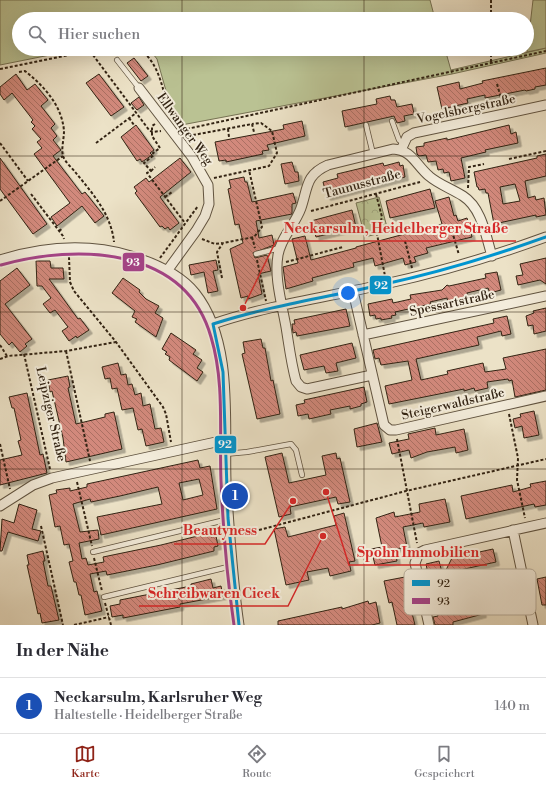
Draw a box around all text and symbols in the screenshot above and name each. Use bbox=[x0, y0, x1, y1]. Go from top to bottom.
search box bbox=[12, 12, 534, 56]
icon: search bbox=[26, 23, 48, 45]
text: Hier suchen bbox=[58, 25, 140, 44]
street label: Ellwanger Weg bbox=[153, 90, 217, 169]
street label: Vogelsbergstraße bbox=[414, 91, 517, 128]
street label: Taunusstraße bbox=[321, 166, 403, 202]
callout: Neckarsulm, Heidelberger Straße bbox=[276, 215, 516, 241]
text: Neckarsulm, Heidelberger Straße bbox=[284, 220, 509, 238]
line badge: 93 bbox=[122, 252, 145, 272]
text: 93 bbox=[126, 256, 140, 270]
line badge: 92 bbox=[369, 275, 392, 295]
text: 92 bbox=[374, 279, 388, 293]
your location bbox=[338, 283, 358, 303]
street label: Spessartstraße bbox=[408, 286, 496, 320]
street label: Leipziger Straße bbox=[32, 365, 70, 463]
street label: Steigerwaldstraße bbox=[400, 384, 507, 424]
line badge: 92 bbox=[214, 435, 237, 454]
text: 92 bbox=[218, 438, 232, 452]
pin: 1 bbox=[222, 481, 248, 511]
callout: Beautyness bbox=[174, 518, 265, 544]
text: Beautyness bbox=[183, 522, 257, 540]
callout: Spohn Immobilien bbox=[349, 539, 487, 565]
text: Spohn Immobilien bbox=[357, 544, 480, 562]
legend bbox=[404, 569, 536, 615]
text: 92 bbox=[437, 577, 450, 591]
callout: Schreibwaren Cicek bbox=[139, 580, 288, 606]
text: Schreibwaren Cicek bbox=[148, 585, 280, 603]
text: 93 bbox=[437, 595, 450, 609]
text: In der Nähe bbox=[16, 640, 109, 662]
text: Neckarsulm, Karlsruher Weg bbox=[54, 688, 262, 707]
text: 1 bbox=[26, 698, 32, 714]
text: 140 m bbox=[494, 698, 530, 714]
text: Haltestelle · Heidelberger Straße bbox=[54, 707, 243, 723]
tab: Karte bbox=[71, 743, 100, 781]
tab: Route bbox=[242, 743, 272, 781]
tab: Gespeichert bbox=[414, 743, 475, 781]

